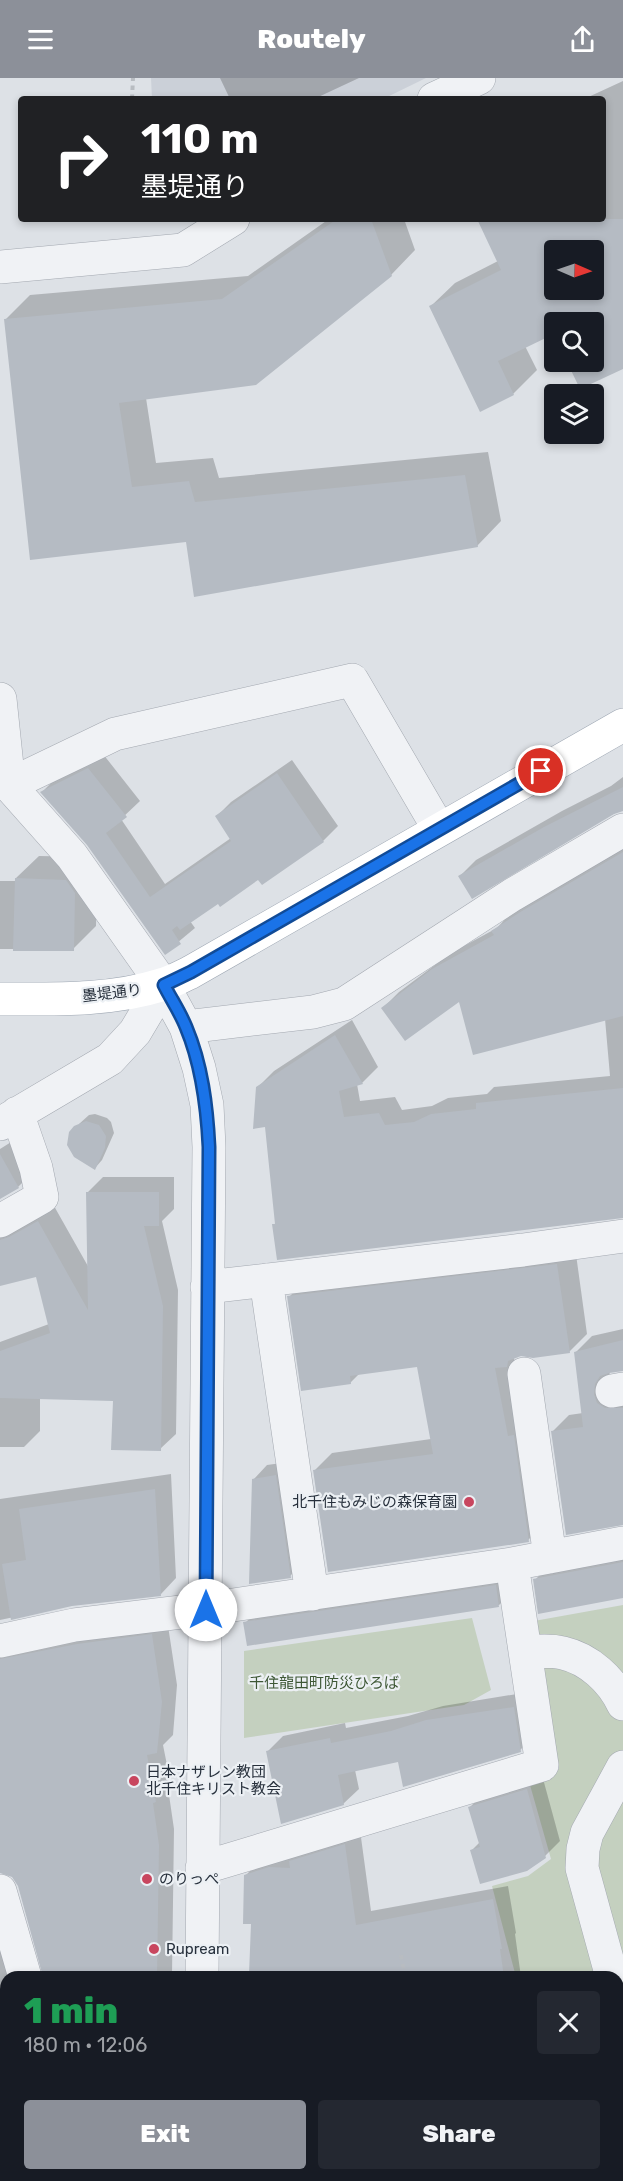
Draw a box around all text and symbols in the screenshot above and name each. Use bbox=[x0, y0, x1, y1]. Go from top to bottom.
icon: menu bbox=[24, 23, 57, 56]
text: Routely bbox=[257, 23, 366, 55]
icon: share bbox=[566, 23, 599, 56]
text: 110 m bbox=[141, 114, 259, 164]
icon: right bbox=[42, 120, 120, 198]
text: 墨堤通り bbox=[141, 171, 249, 203]
north arrow bbox=[544, 240, 604, 300]
map controls bbox=[544, 240, 604, 444]
button: search bbox=[544, 312, 604, 372]
button: layers bbox=[544, 384, 604, 444]
pin bbox=[515, 745, 566, 796]
icon: arrive bbox=[524, 754, 557, 787]
street label: 墨堤通り bbox=[81, 980, 143, 1006]
place label: 北千住もみじの森保育園 bbox=[292, 1493, 457, 1511]
marker: 北千住もみじの森保育園 bbox=[462, 1495, 476, 1509]
position arrow bbox=[174, 1578, 238, 1642]
park label: 千住龍田町防災ひろば bbox=[249, 1674, 399, 1692]
place label: 日本ナザレン教団 北千住キリスト教会 bbox=[146, 1763, 281, 1798]
marker: 日本ナザレン教団 北千住キリスト教会 bbox=[127, 1774, 141, 1788]
place label: のりっぺ bbox=[159, 1870, 219, 1888]
marker: のりっぺ bbox=[140, 1872, 154, 1886]
place label: Rupream bbox=[166, 1940, 229, 1958]
marker: Rupream bbox=[147, 1942, 161, 1956]
text: 1 min bbox=[24, 1989, 118, 2032]
button: close bbox=[537, 1991, 600, 2054]
text: 180 m · 12:06 bbox=[24, 2033, 147, 2057]
button: Exit bbox=[24, 2100, 306, 2169]
button: Share bbox=[318, 2100, 600, 2169]

